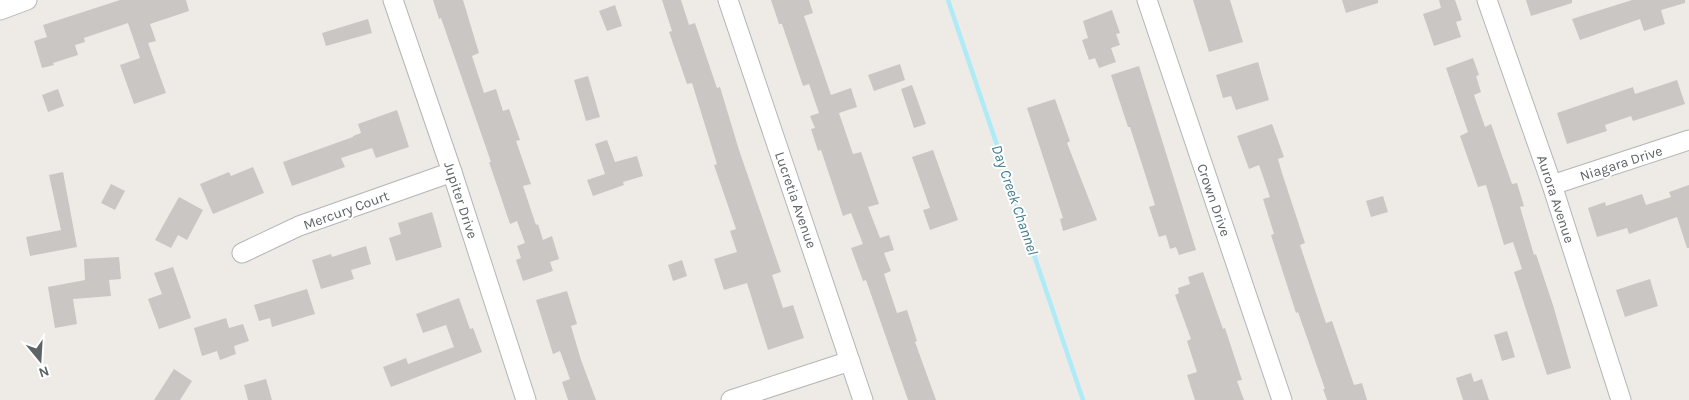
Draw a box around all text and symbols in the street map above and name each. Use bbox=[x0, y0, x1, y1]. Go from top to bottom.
street label: Niagara Drive bbox=[1578, 142, 1665, 185]
water label: Day Creek Channel bbox=[988, 143, 1042, 258]
street label: Lucretia Avenue bbox=[771, 150, 820, 251]
street label: Aurora Avenue bbox=[1533, 153, 1578, 245]
street label: Jupiter Drive bbox=[440, 159, 481, 241]
street label: Crown Drive bbox=[1193, 162, 1234, 239]
street label: Mercury Court bbox=[301, 187, 391, 234]
north arrow bbox=[15, 335, 65, 385]
text: N bbox=[36, 362, 51, 382]

